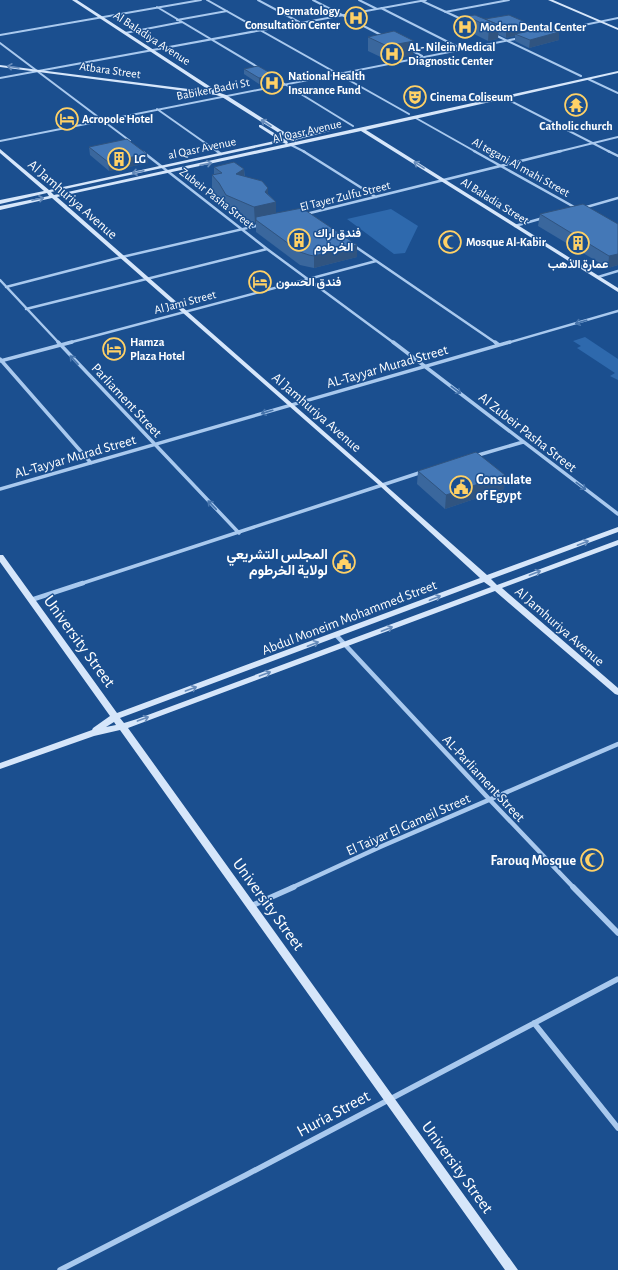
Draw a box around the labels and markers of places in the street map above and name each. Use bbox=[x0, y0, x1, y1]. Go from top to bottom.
place label: Dermatology Consultation Center bbox=[245, 5, 341, 31]
hospital icon: Dermatology Consultation Center bbox=[343, 5, 369, 31]
hospital icon: Modern Dental Center bbox=[452, 14, 478, 40]
place label: Modern Dental Center bbox=[480, 21, 587, 33]
hospital icon: AL- Nilein Medical Diagnostic Center bbox=[379, 41, 405, 67]
place label: AL- Nilein Medical Diagnostic Center bbox=[408, 41, 495, 67]
hospital icon: National Health Insurance Fund bbox=[259, 70, 285, 96]
place label: National Health Insurance Fund bbox=[288, 70, 365, 96]
theatre icon: Cinema Coliseum bbox=[402, 84, 428, 110]
place label: Cinema Coliseum bbox=[430, 91, 513, 103]
temple icon: Catholic church bbox=[563, 92, 589, 118]
hotel icon: Acropole Hotel bbox=[54, 106, 80, 132]
place label: Acropole Hotel bbox=[82, 113, 153, 125]
place label: Catholic church bbox=[539, 120, 613, 132]
building icon: LG bbox=[106, 146, 132, 172]
place label: LG bbox=[134, 153, 146, 165]
building icon: فندق اراك الخرطوم bbox=[286, 227, 312, 253]
place label: فندق اراك الخرطوم bbox=[314, 227, 361, 255]
mosque icon: Mosque Al-Kabir bbox=[437, 229, 463, 255]
building icon: عمارة الذهب bbox=[565, 230, 591, 256]
place label: Mosque Al-Kabir bbox=[466, 236, 547, 248]
place label: عمارة الذهب bbox=[548, 258, 608, 272]
hotel icon: فندق الحسون bbox=[247, 269, 273, 295]
place label: فندق الحسون bbox=[276, 276, 342, 290]
hotel icon: Hamza Plaza Hotel bbox=[101, 336, 127, 362]
place label: Hamza Plaza Hotel bbox=[130, 336, 185, 362]
place label: Consulate of Egypt bbox=[476, 473, 532, 503]
public building icon: Consulate of Egypt bbox=[448, 474, 474, 500]
place label: المجلس التشريعي لولاية الخرطوم bbox=[227, 548, 328, 579]
public building icon: المجلس التشريعي لولاية الخرطوم bbox=[331, 549, 357, 575]
mosque icon: Farouq Mosque bbox=[579, 847, 605, 873]
place label: Farouq Mosque bbox=[490, 854, 576, 868]

